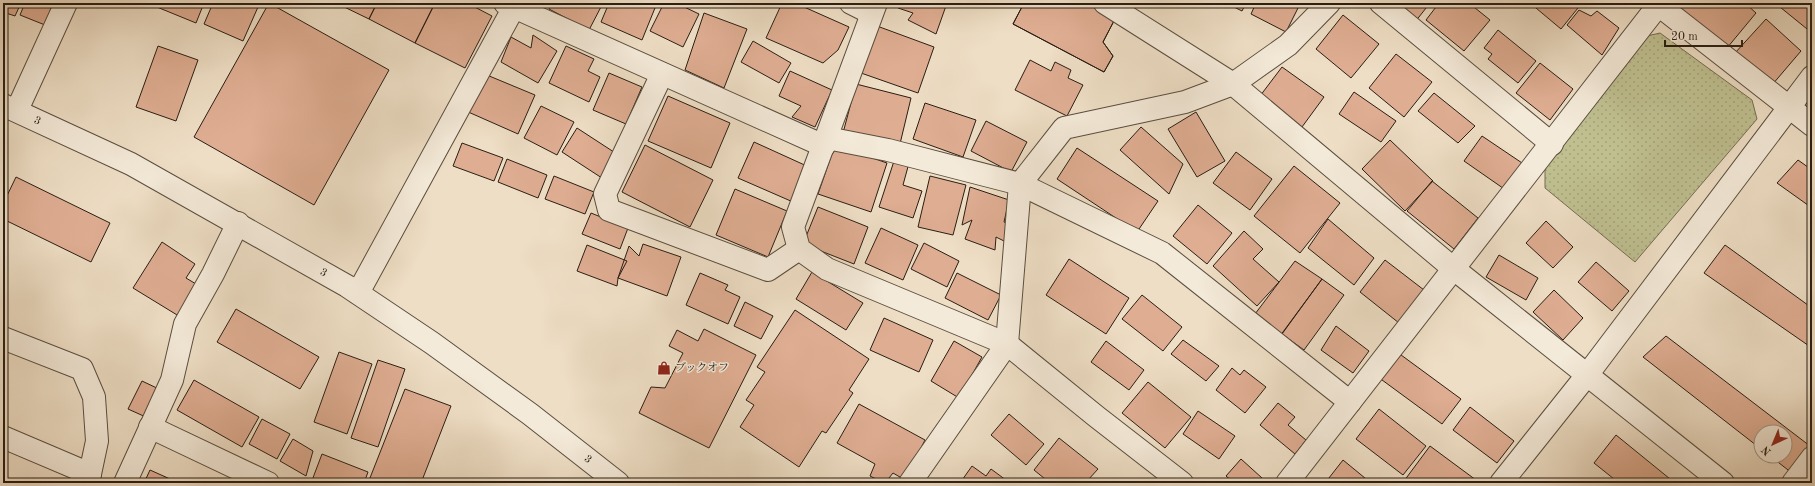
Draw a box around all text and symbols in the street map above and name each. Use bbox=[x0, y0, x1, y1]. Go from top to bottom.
scale bar bbox=[1665, 22, 1742, 48]
text: 20 m bbox=[1671, 31, 1698, 43]
street label: 3 bbox=[32, 115, 43, 127]
street label: 3 bbox=[318, 266, 329, 279]
shop icon: ブックオフ bbox=[656, 360, 672, 376]
place label: ブックオフ bbox=[675, 361, 729, 374]
north arrow bbox=[1753, 424, 1793, 464]
text: N bbox=[1760, 443, 1774, 457]
street label: 3 bbox=[582, 453, 594, 466]

